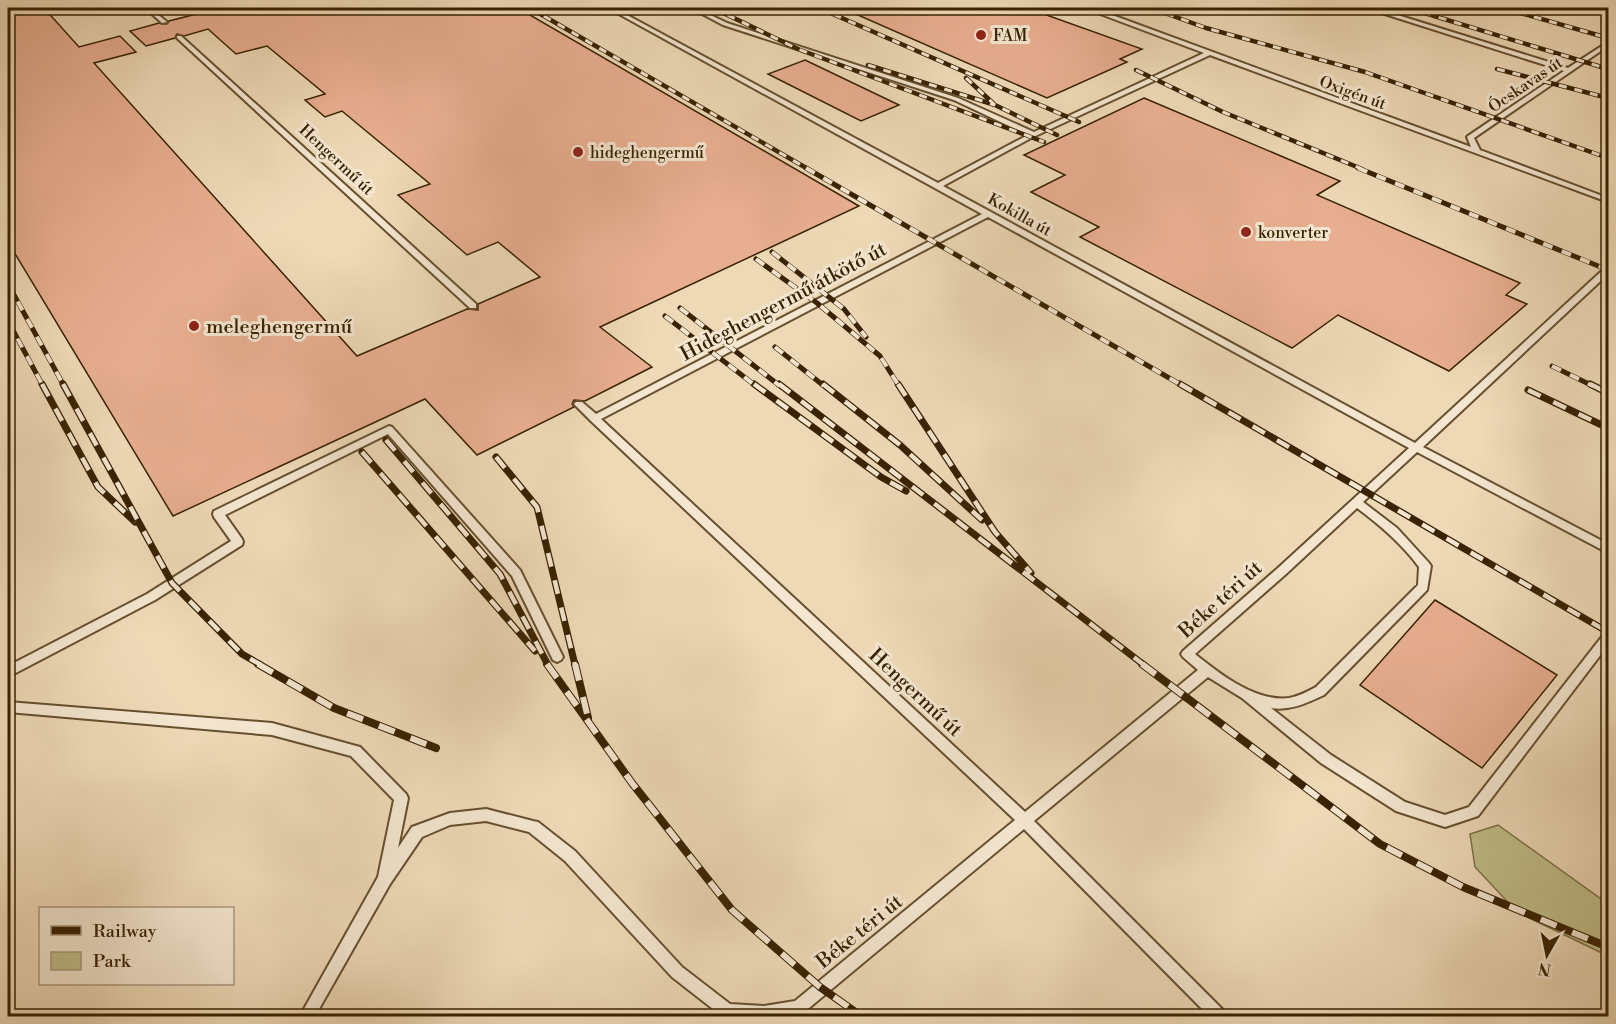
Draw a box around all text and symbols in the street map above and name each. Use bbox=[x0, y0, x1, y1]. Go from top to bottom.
place label: FAM bbox=[993, 26, 1027, 46]
marker: FAM bbox=[974, 28, 988, 42]
street label: Ócskavas út bbox=[1483, 51, 1567, 117]
street label: Oxigén út bbox=[1316, 72, 1389, 114]
street label: Hengermű út bbox=[295, 120, 378, 200]
place label: hideghengermű bbox=[590, 143, 704, 163]
marker: hideghengermű bbox=[571, 145, 585, 159]
street label: Kokilla út bbox=[984, 189, 1055, 241]
place label: konverter bbox=[1258, 223, 1328, 243]
marker: konverter bbox=[1239, 225, 1253, 239]
street label: Hideghengermű átkötő út bbox=[676, 237, 891, 367]
place label: meleghengermű bbox=[206, 315, 353, 340]
marker: meleghengermű bbox=[187, 319, 201, 333]
street label: Béke téri út bbox=[1173, 556, 1268, 645]
street label: Hengermű út bbox=[863, 643, 967, 743]
street label: Béke téri út bbox=[811, 890, 908, 975]
legend bbox=[39, 907, 234, 985]
text: Railway bbox=[93, 920, 157, 943]
north arrow bbox=[1517, 925, 1577, 985]
text: Park bbox=[93, 950, 132, 973]
text: N bbox=[1537, 958, 1553, 980]

